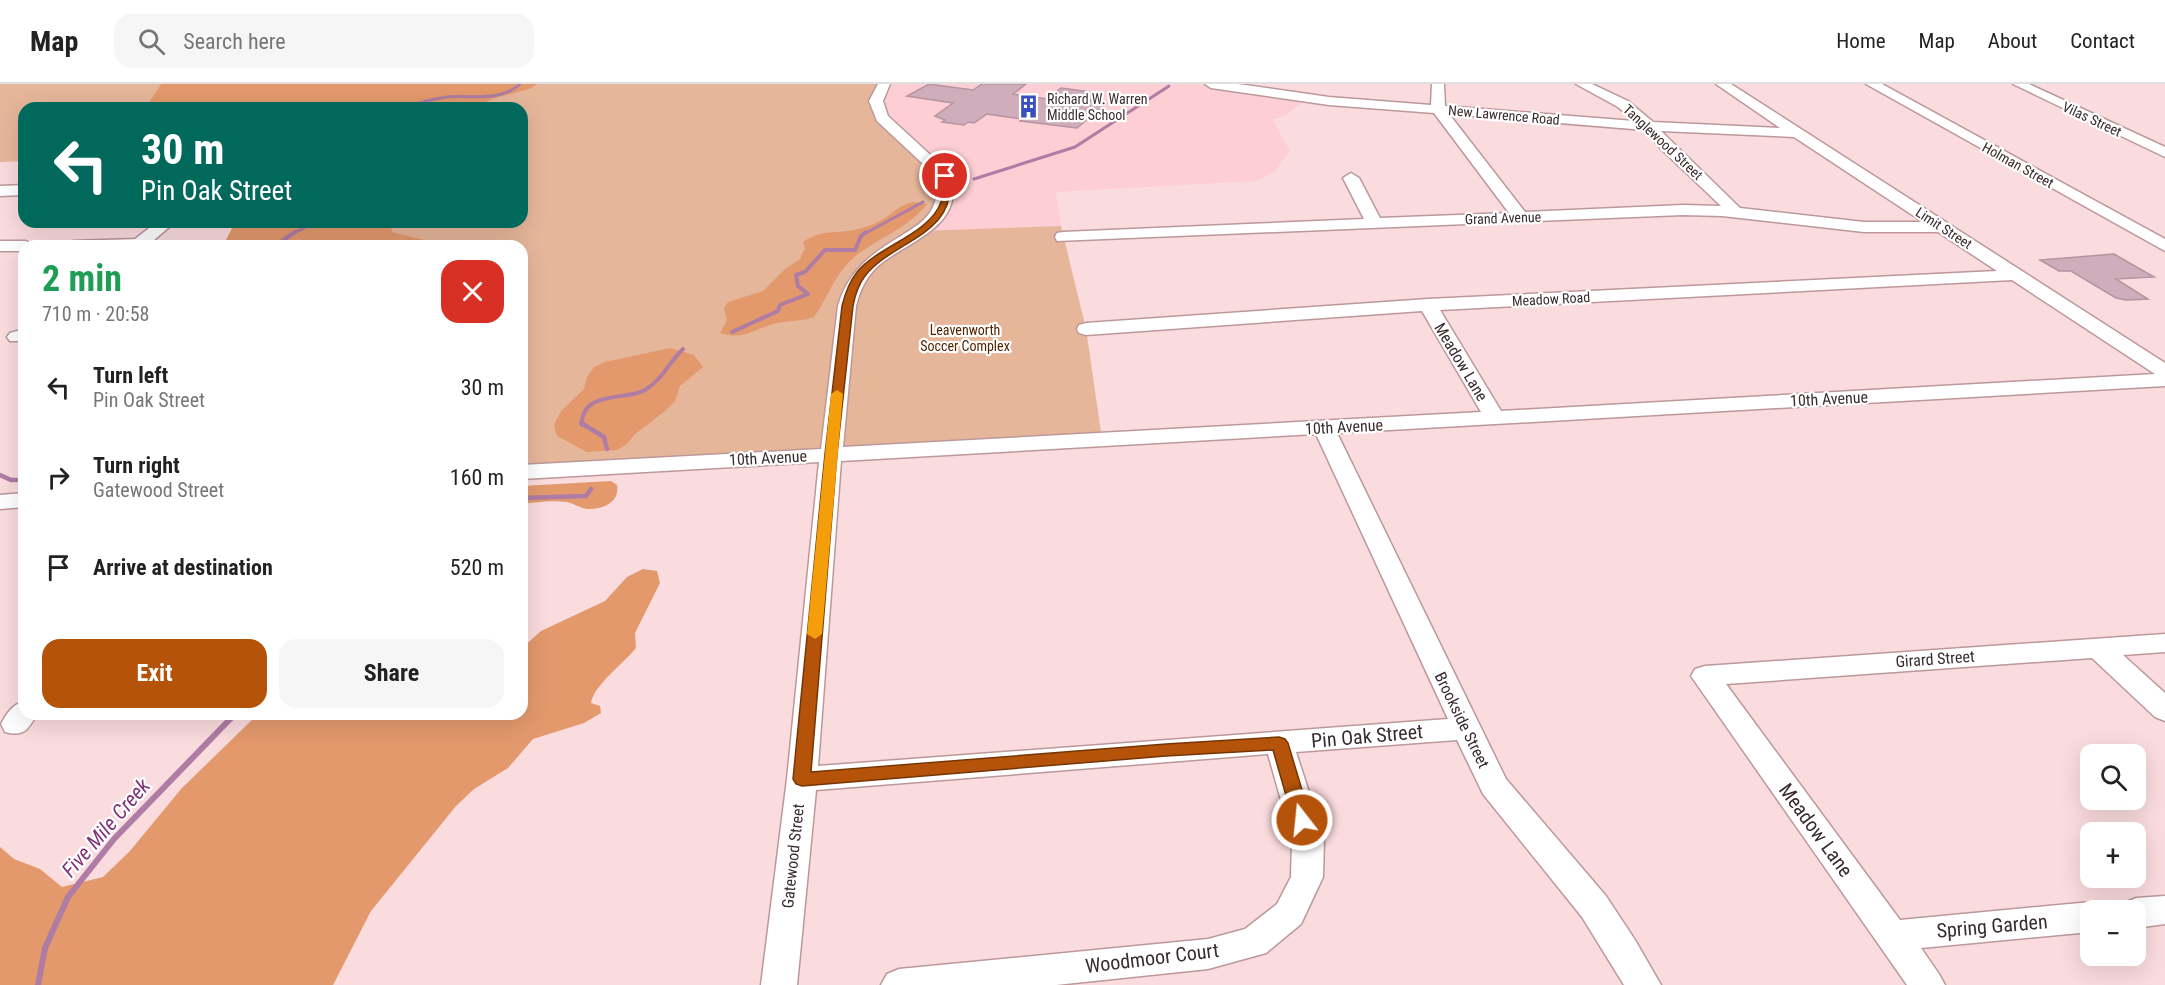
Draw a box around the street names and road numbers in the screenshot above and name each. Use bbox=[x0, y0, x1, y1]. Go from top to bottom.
street label: Vilas Street bbox=[2060, 98, 2124, 140]
street label: Tanglewood Street bbox=[1620, 101, 1706, 183]
street label: New Lawrence Road bbox=[1448, 102, 1560, 128]
street label: Holman Street bbox=[1980, 139, 2056, 191]
street label: Limit Street bbox=[1913, 204, 1975, 252]
street label: Grand Avenue bbox=[1465, 209, 1542, 227]
street label: Meadow Road bbox=[1512, 289, 1590, 309]
street label: Meadow Lane bbox=[1430, 319, 1492, 405]
street label: 10th Avenue bbox=[1790, 387, 1868, 411]
street label: 10th Avenue bbox=[1305, 415, 1383, 439]
street label: 10th Avenue bbox=[729, 446, 807, 470]
street label: Girard Street bbox=[1895, 647, 1975, 671]
street label: Brookside Street bbox=[1431, 669, 1494, 771]
street label: Pin Oak Street bbox=[1310, 719, 1424, 753]
street label: Meadow Lane bbox=[1774, 779, 1858, 881]
street label: Gatewood Street bbox=[778, 803, 808, 909]
street label: Spring Garden bbox=[1935, 909, 2049, 943]
street label: Woodmoor Court bbox=[1084, 938, 1220, 978]

